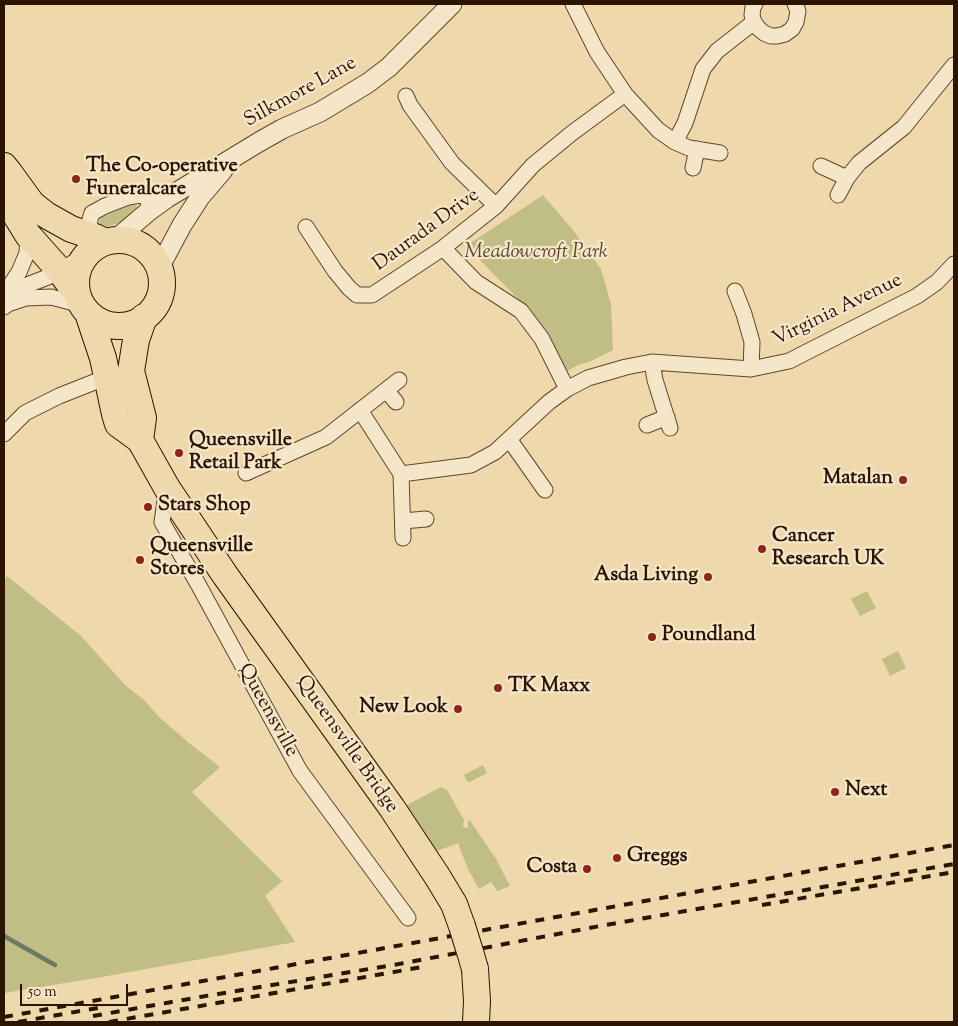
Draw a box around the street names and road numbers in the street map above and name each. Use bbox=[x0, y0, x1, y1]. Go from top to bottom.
street label: Silkmore Lane bbox=[241, 52, 361, 134]
street label: Daurada Drive bbox=[369, 184, 485, 278]
street label: Virginia Avenue bbox=[769, 269, 907, 353]
street label: Queensville bbox=[232, 660, 302, 762]
street label: Queensville Bridge bbox=[289, 671, 403, 819]

